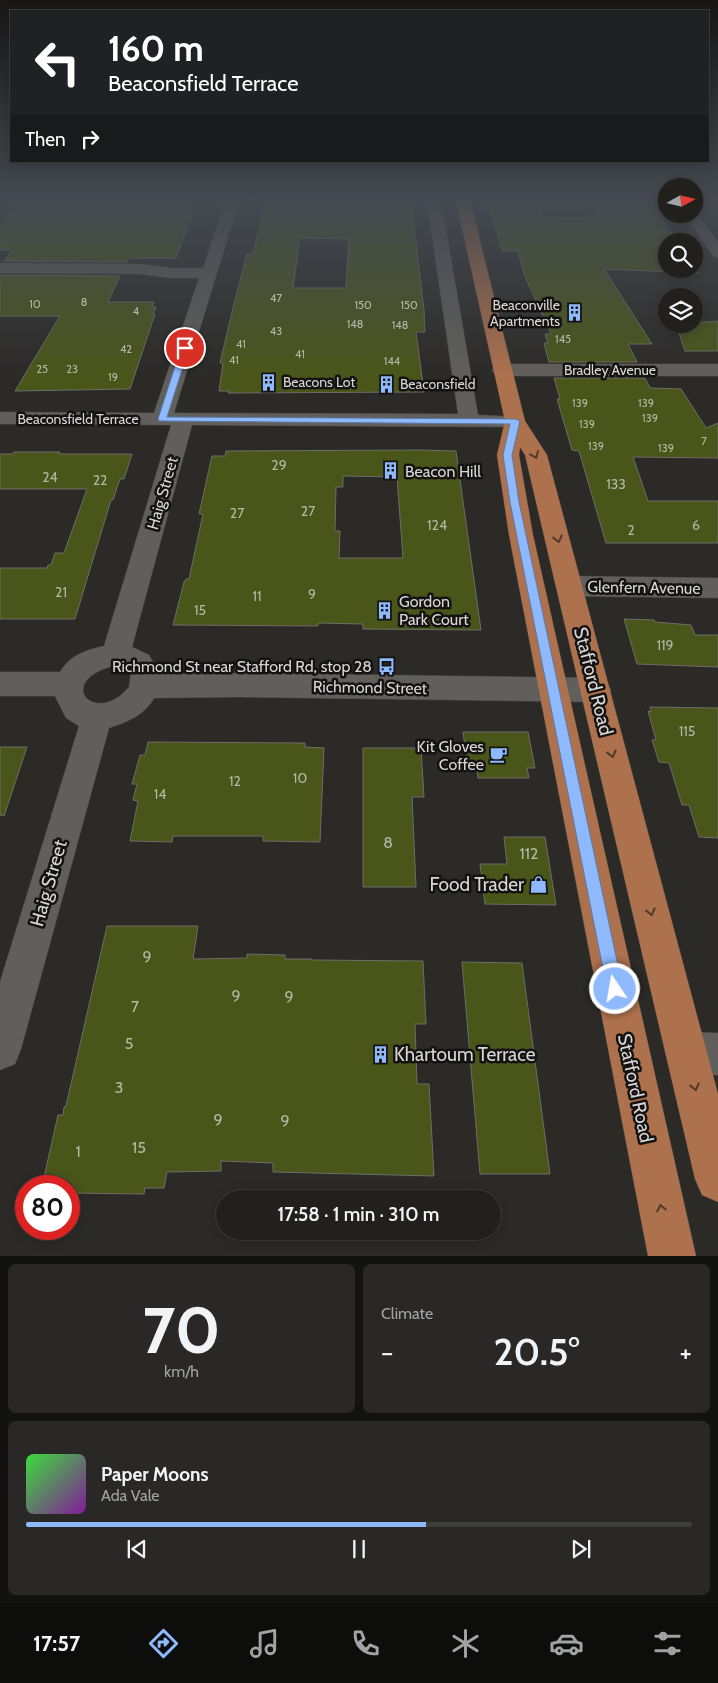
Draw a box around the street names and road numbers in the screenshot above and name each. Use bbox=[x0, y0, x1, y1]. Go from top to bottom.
street label: Bradley Avenue bbox=[564, 361, 656, 379]
street label: Beaconsfield Terrace bbox=[17, 410, 139, 428]
street label: Haig Street bbox=[143, 454, 182, 532]
street label: Glenfern Avenue bbox=[587, 577, 701, 598]
street label: Stafford Road bbox=[569, 625, 618, 738]
street label: Richmond Street bbox=[313, 677, 428, 698]
street label: Haig Street bbox=[25, 837, 72, 929]
street label: Stafford Road bbox=[613, 1031, 658, 1145]

